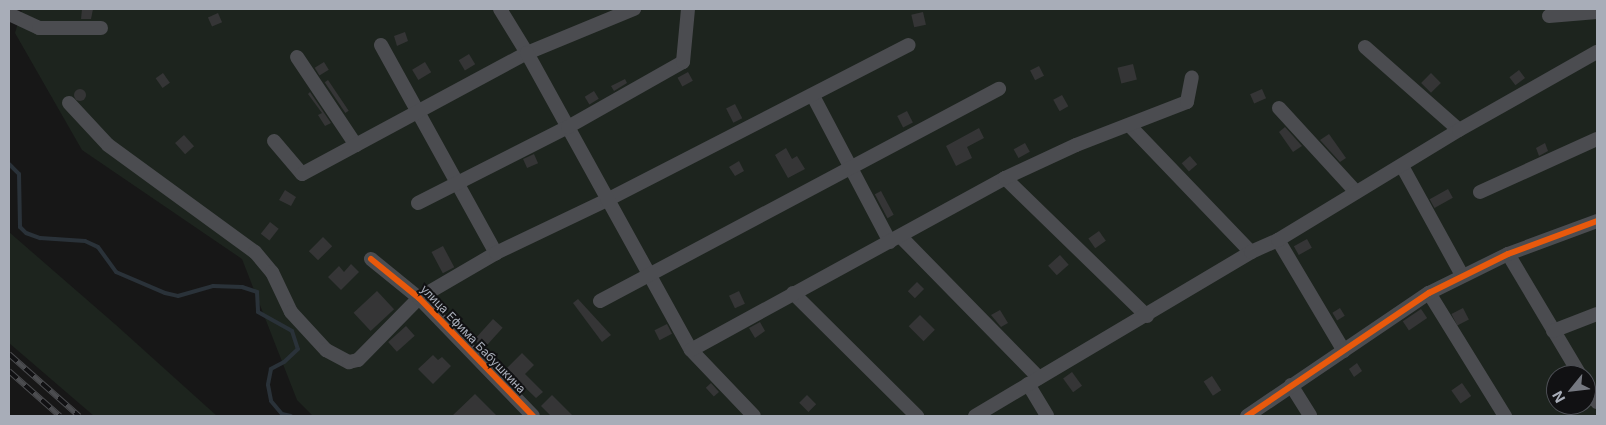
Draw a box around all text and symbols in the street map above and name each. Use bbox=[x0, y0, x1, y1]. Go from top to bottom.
street label: улица Ефима Бабушкина bbox=[417, 282, 529, 396]
north arrow bbox=[1546, 365, 1596, 415]
text: N bbox=[1548, 388, 1568, 406]

